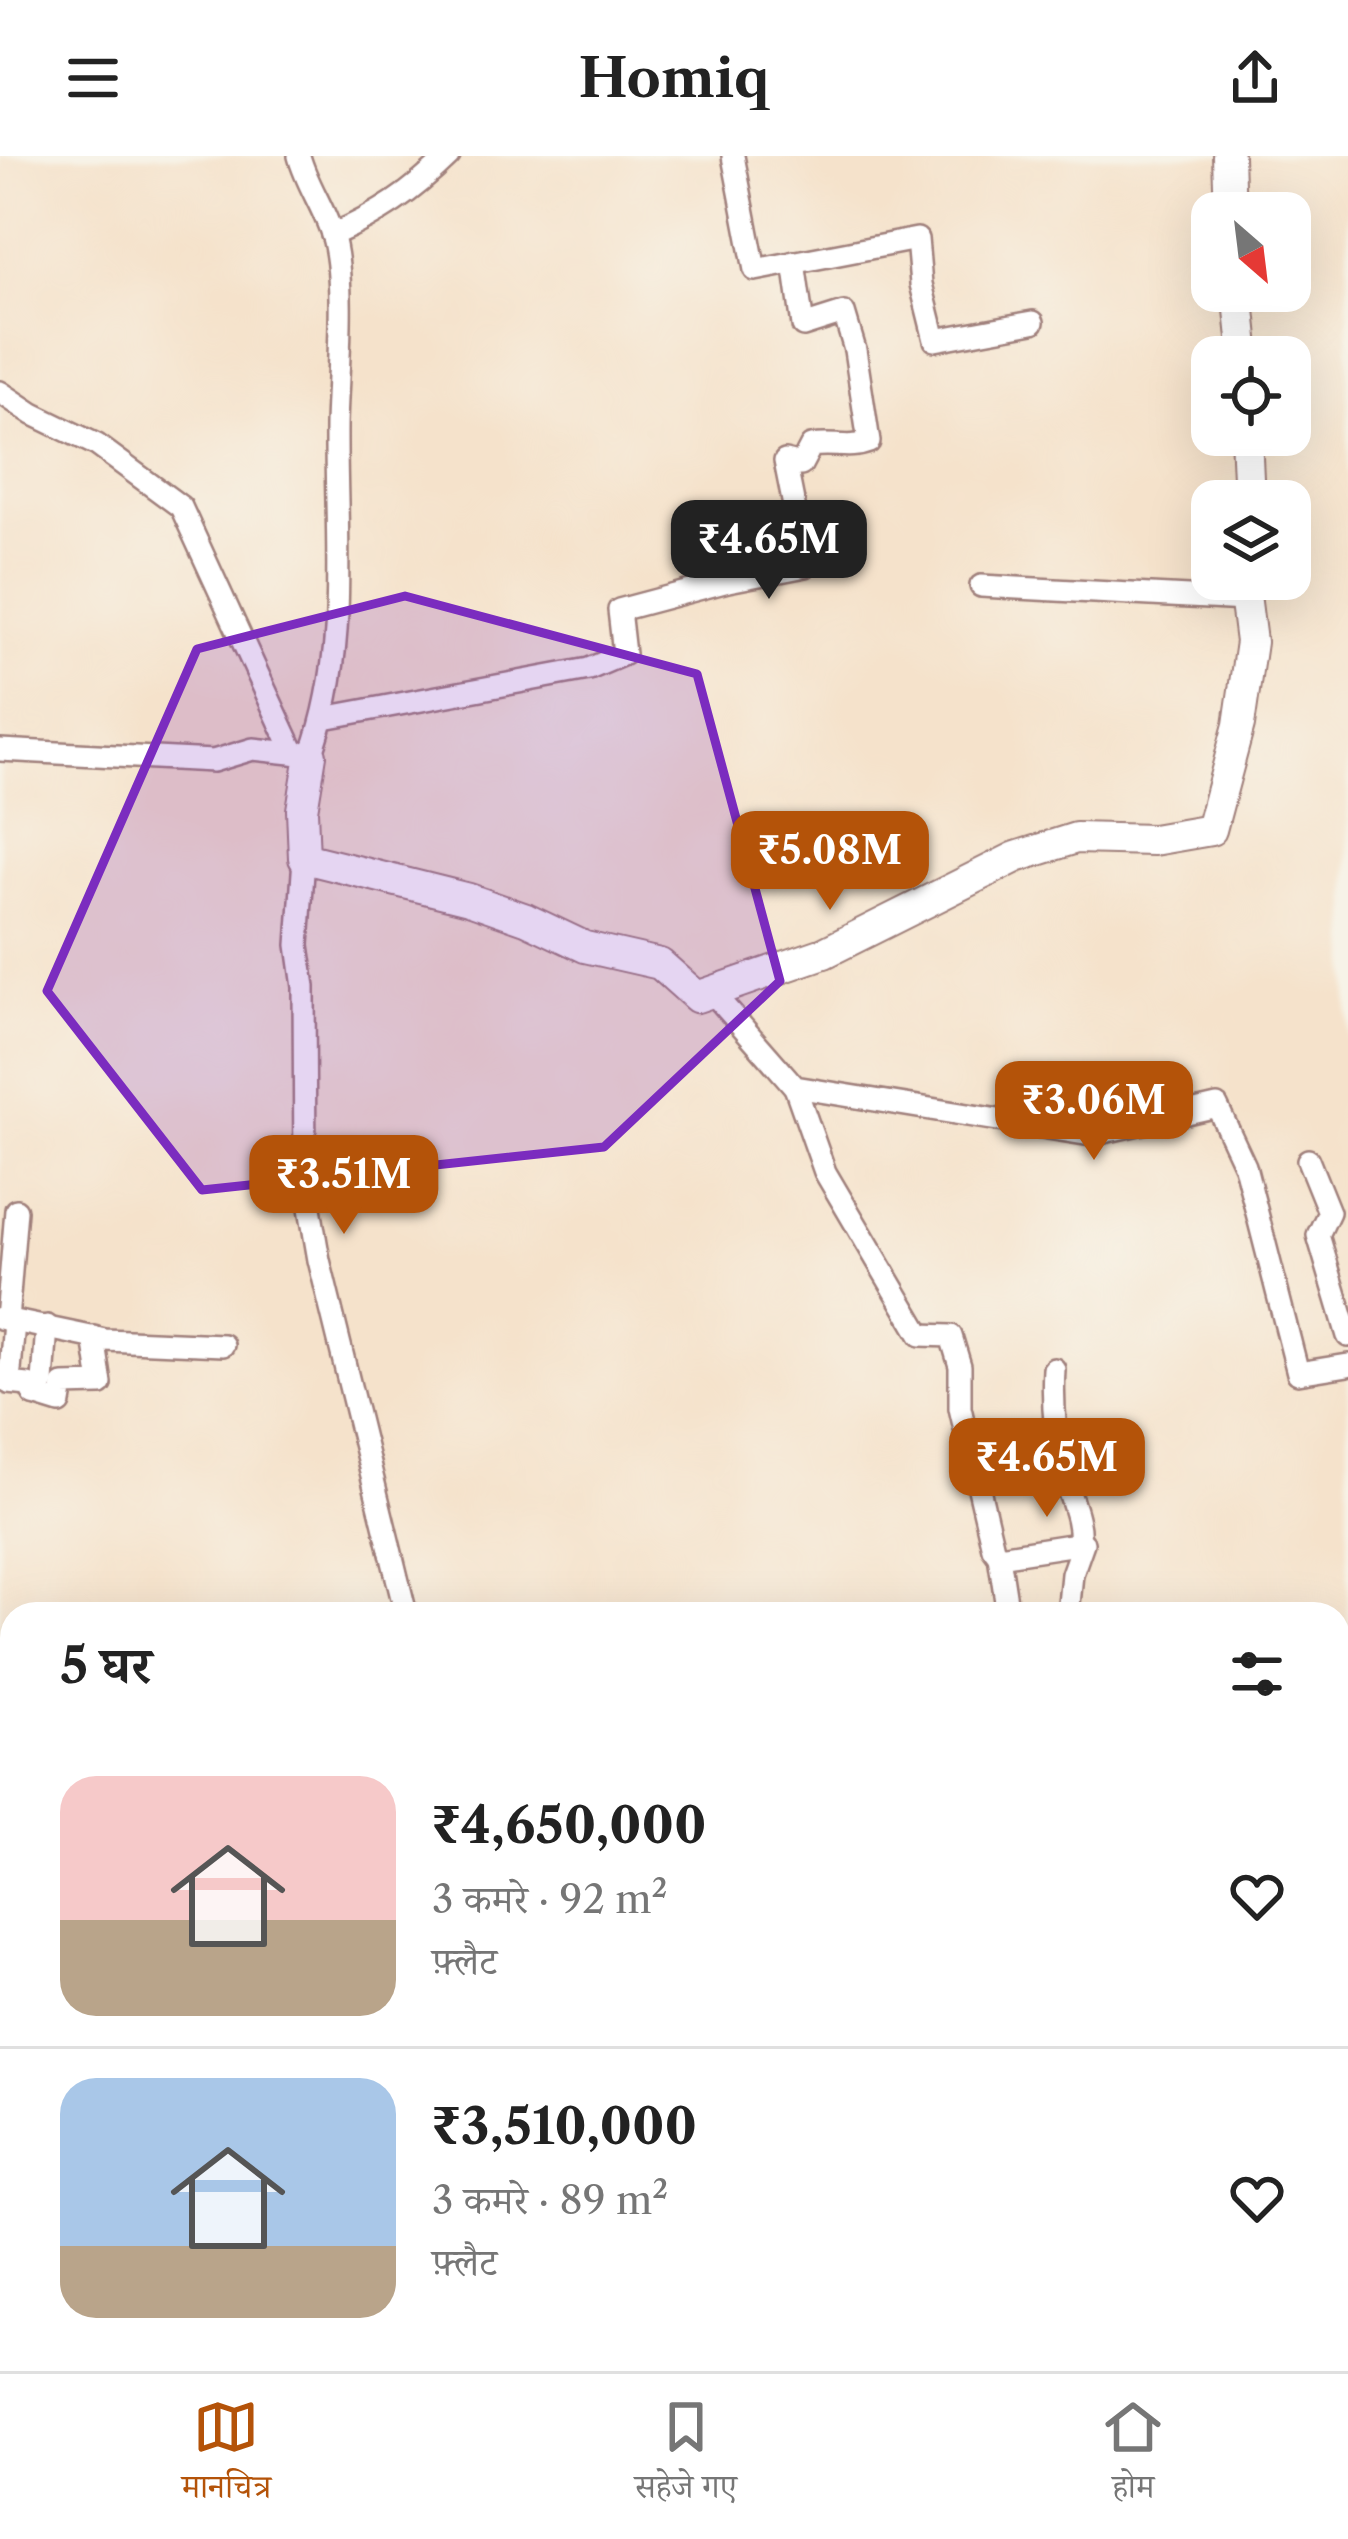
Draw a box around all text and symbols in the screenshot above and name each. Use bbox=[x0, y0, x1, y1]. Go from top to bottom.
icon: menu bbox=[60, 45, 126, 111]
text: Homiq bbox=[579, 45, 769, 111]
icon: share bbox=[1222, 45, 1288, 111]
north arrow bbox=[1191, 192, 1311, 312]
map controls bbox=[1191, 192, 1311, 600]
button: locate bbox=[1191, 336, 1311, 456]
button: layers bbox=[1191, 480, 1311, 600]
pin: ₹4.65M bbox=[671, 500, 867, 602]
text: ₹4.65M bbox=[698, 515, 840, 563]
pin: ₹5.08M bbox=[732, 811, 928, 913]
text: ₹5.08M bbox=[758, 826, 902, 874]
pin: ₹3.06M bbox=[996, 1061, 1192, 1163]
text: ₹3.06M bbox=[1022, 1076, 1166, 1124]
pin: ₹3.51M bbox=[246, 1135, 442, 1237]
text: ₹3.51M bbox=[276, 1150, 412, 1198]
pin: ₹4.65M bbox=[949, 1418, 1145, 1520]
text: ₹4.65M bbox=[976, 1433, 1118, 1481]
text: 5 घर bbox=[60, 1634, 152, 1696]
icon: filters bbox=[1224, 1641, 1290, 1707]
text: ₹4,650,000 bbox=[432, 1794, 706, 1856]
icon: home bbox=[156, 1824, 300, 1968]
icon: heart bbox=[1224, 1863, 1290, 1929]
text: 3 कमरे · 92 m² bbox=[432, 1875, 668, 1923]
text: फ़्लैट bbox=[432, 1937, 497, 1985]
text: ₹3,510,000 bbox=[432, 2095, 697, 2157]
icon: home bbox=[156, 2126, 300, 2270]
icon: heart bbox=[1224, 2165, 1290, 2231]
text: 3 कमरे · 89 m² bbox=[432, 2176, 668, 2224]
text: फ़्लैट bbox=[432, 2238, 497, 2286]
tab: मानचित्र bbox=[182, 2394, 271, 2519]
tab: सहेजे गए bbox=[634, 2394, 737, 2519]
tab: होम bbox=[1100, 2394, 1166, 2519]

